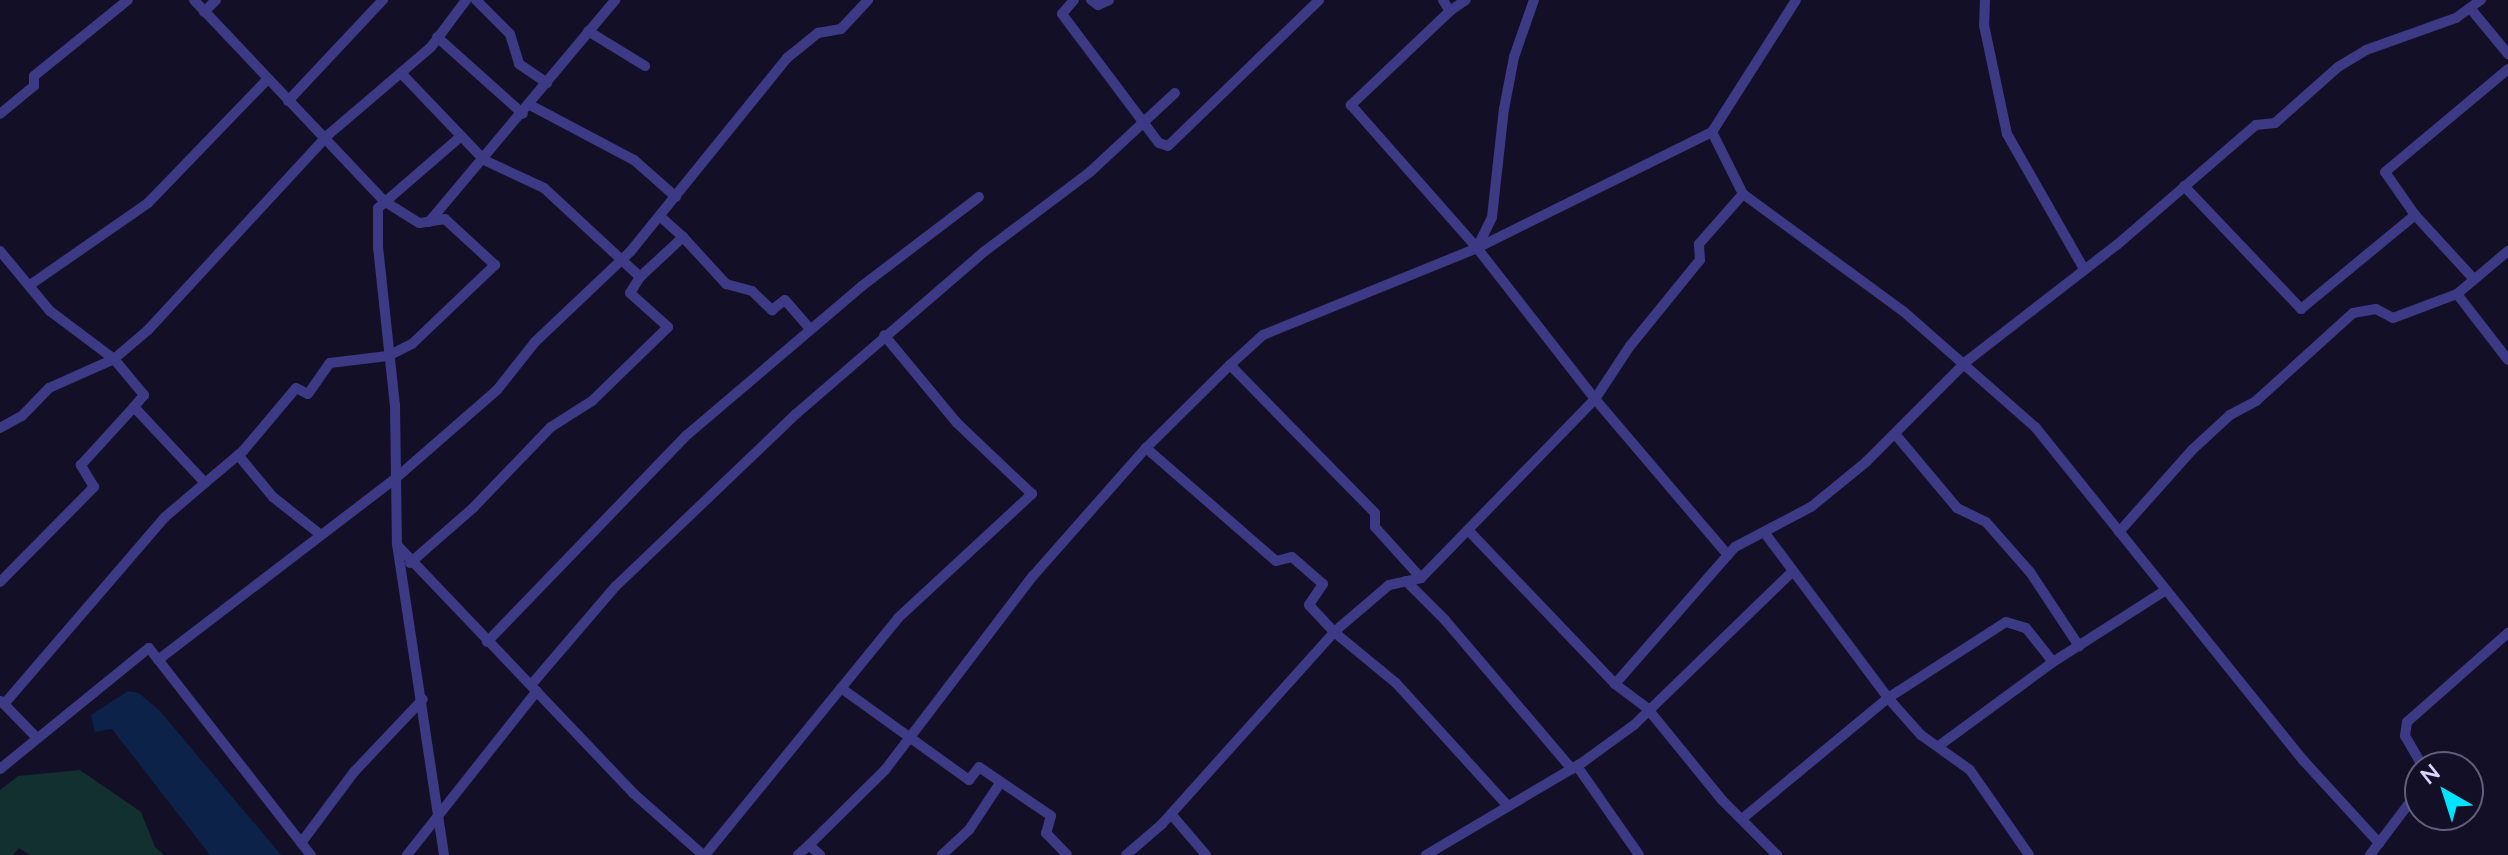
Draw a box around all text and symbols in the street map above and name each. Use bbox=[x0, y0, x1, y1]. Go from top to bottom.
north arrow bbox=[2404, 751, 2484, 831]
text: N bbox=[2415, 758, 2445, 789]

